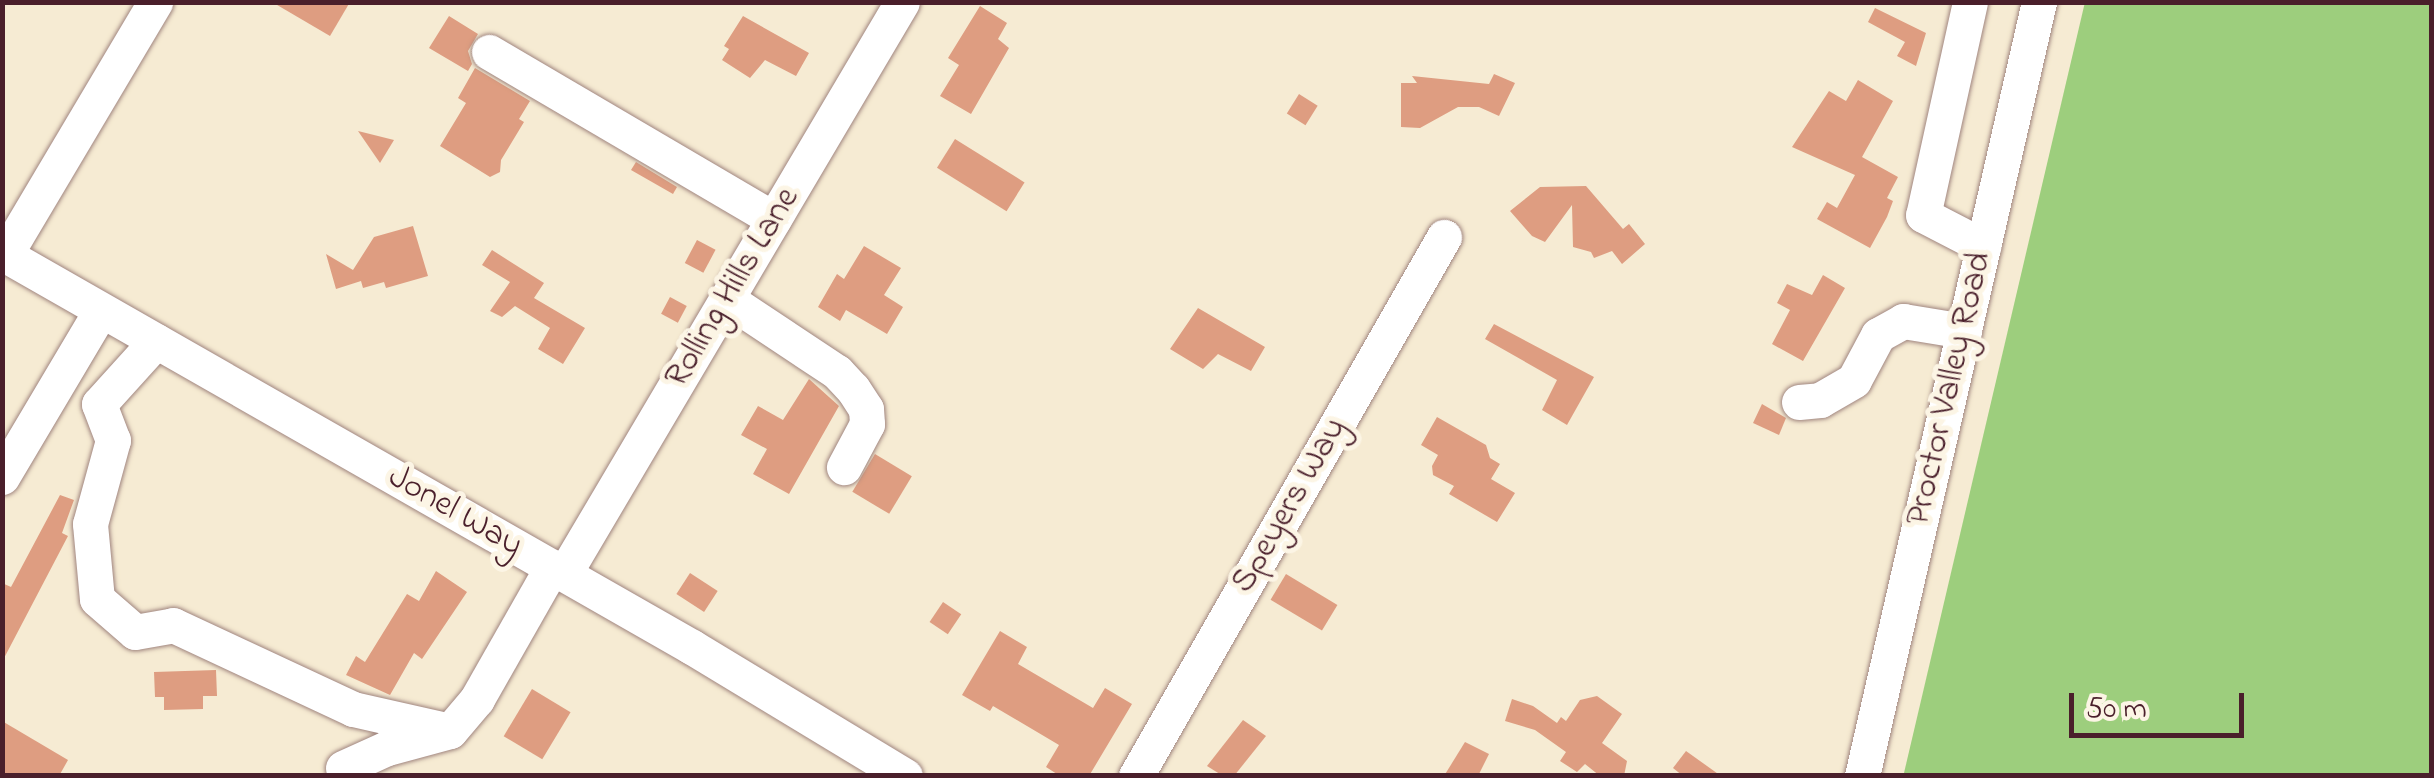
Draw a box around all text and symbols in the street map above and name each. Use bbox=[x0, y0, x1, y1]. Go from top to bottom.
street label: Rolling Hills Lane bbox=[657, 180, 809, 396]
street label: Proctor Valley Road bbox=[1898, 248, 2002, 530]
street label: Speyers Way bbox=[1223, 411, 1357, 601]
street label: Jonel Way bbox=[380, 457, 530, 567]
scale bar bbox=[2074, 673, 2249, 735]
text: 50 m bbox=[2086, 688, 2147, 732]

